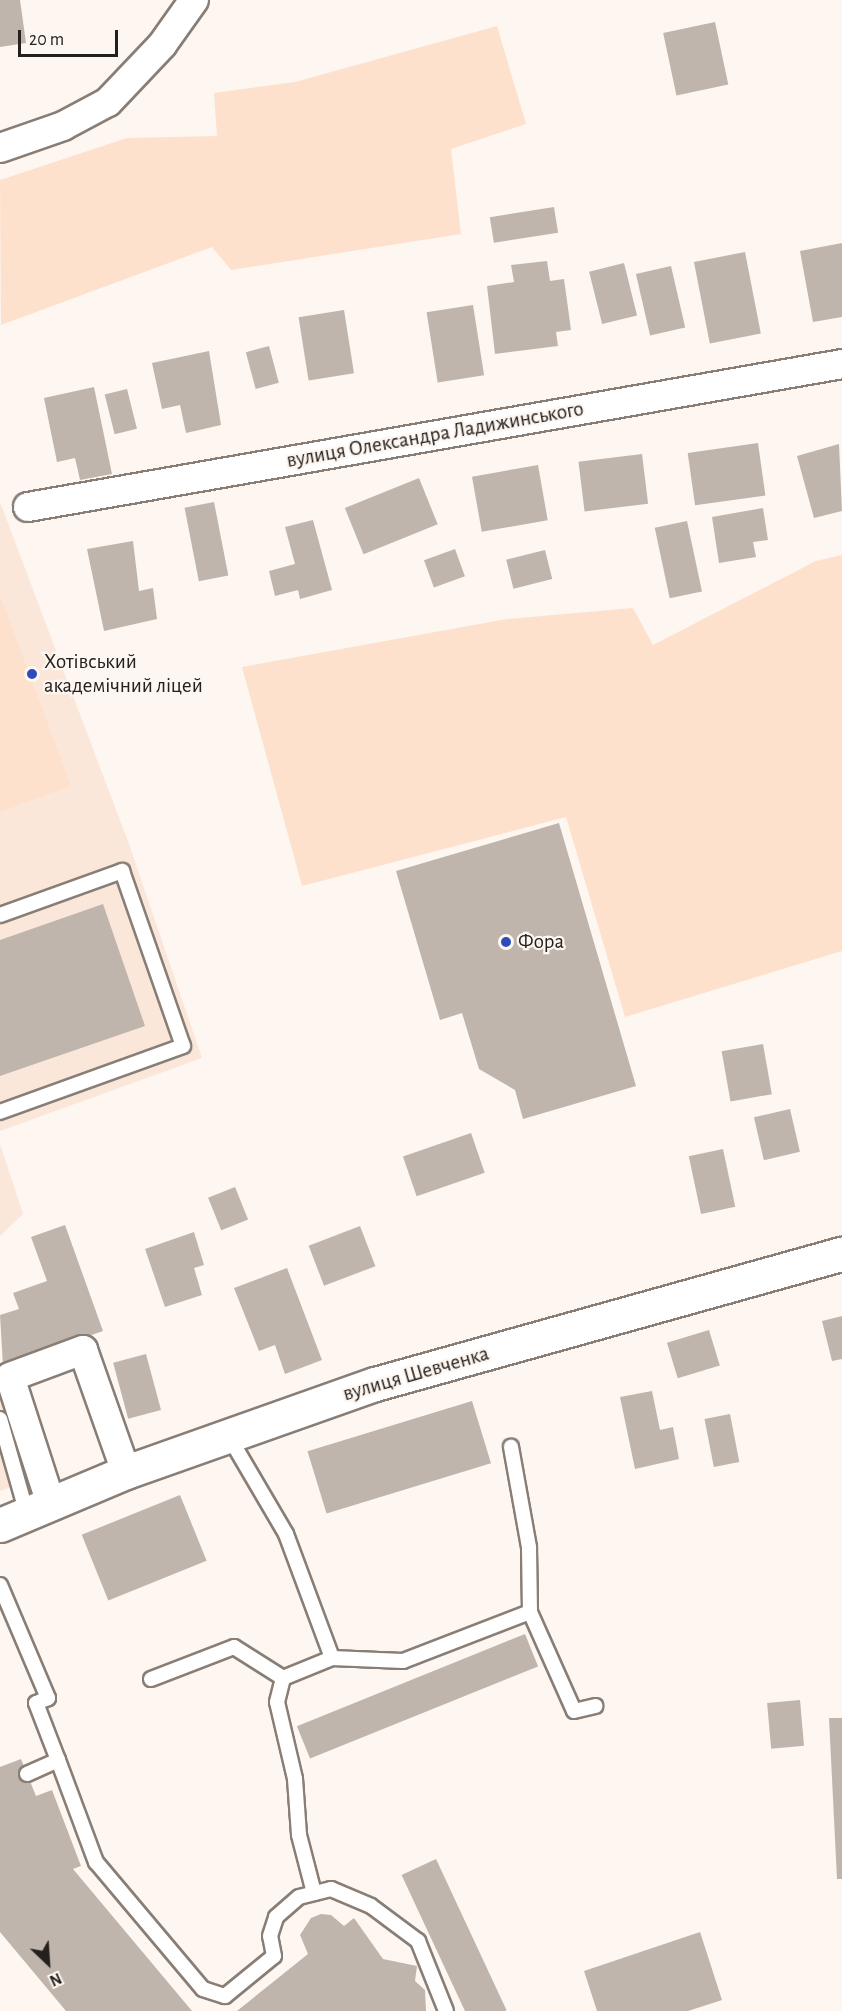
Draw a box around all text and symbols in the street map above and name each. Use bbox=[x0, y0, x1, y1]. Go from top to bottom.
scale bar bbox=[21, 18, 122, 56]
text: 20 m bbox=[29, 31, 64, 49]
street label: вулиця Олександра Ладижинського bbox=[285, 396, 585, 474]
place label: Хотівський академічний ліцей bbox=[44, 649, 203, 699]
marker: Хотівський академічний ліцей bbox=[25, 667, 39, 681]
place label: Фора bbox=[518, 929, 564, 955]
marker: Фора bbox=[499, 935, 513, 949]
street label: вулиця Шевченка bbox=[340, 1341, 492, 1407]
north arrow bbox=[18, 1933, 78, 1993]
text: N bbox=[47, 1970, 64, 1989]

